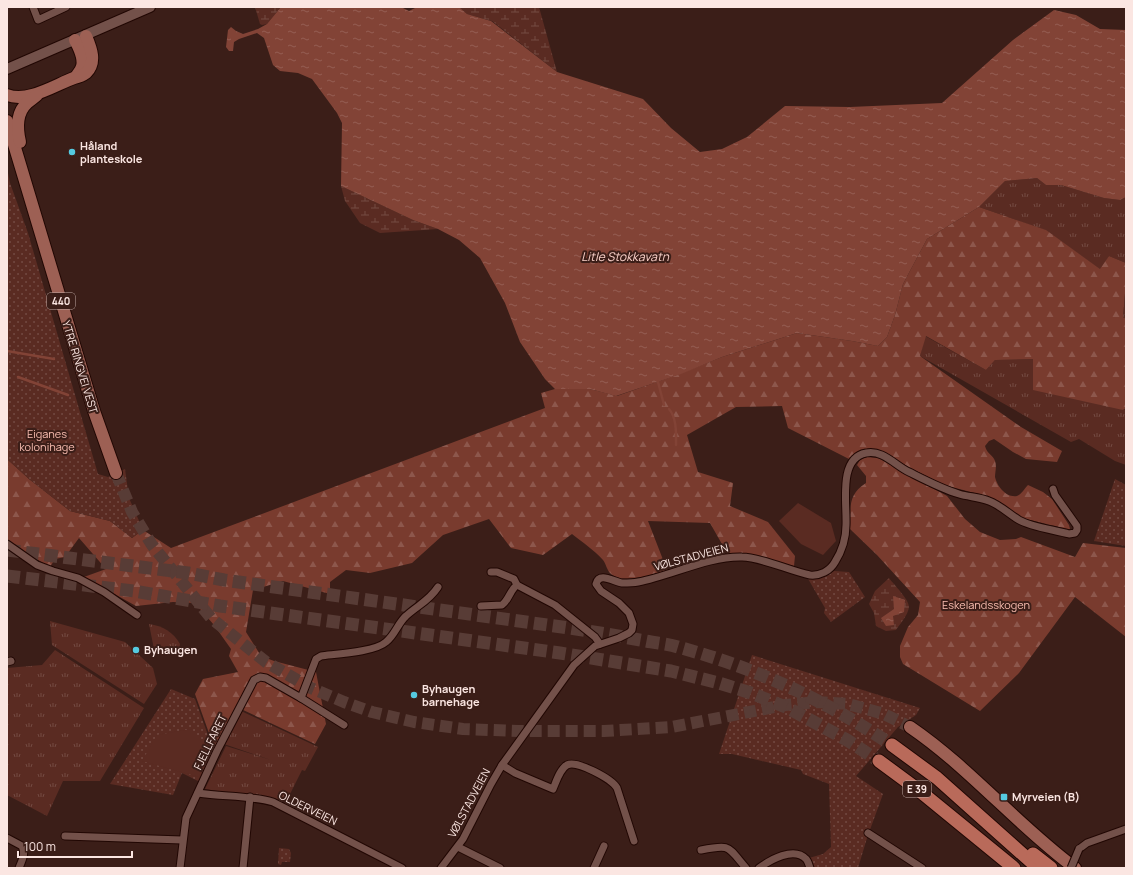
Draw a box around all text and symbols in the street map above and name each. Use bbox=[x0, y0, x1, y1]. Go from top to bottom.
place label: Håland planteskole bbox=[80, 138, 143, 166]
marker: Håland planteskole bbox=[67, 147, 77, 157]
water label: Litle Stokkavatn bbox=[581, 248, 670, 265]
road number: 440 bbox=[47, 293, 75, 309]
street label: YTRE RINGVEI VEST bbox=[59, 319, 102, 416]
park label: Eiganes kolonihage bbox=[19, 426, 75, 454]
street label: VØLSTADVEIEN bbox=[652, 539, 730, 574]
park label: Eskelandsskogen bbox=[942, 597, 1030, 612]
place label: Byhaugen bbox=[144, 642, 197, 657]
marker: Byhaugen bbox=[131, 645, 141, 655]
place label: Byhaugen barnehage bbox=[422, 681, 480, 709]
marker: Byhaugen barnehage bbox=[409, 690, 419, 700]
street label: FJELLFARET bbox=[190, 711, 230, 772]
street label: VØLSTADVEIEN bbox=[444, 766, 493, 840]
road number: E 39 bbox=[903, 781, 931, 797]
street label: OLDERVEIEN bbox=[276, 787, 340, 828]
place label: Myrveien (B) bbox=[1012, 789, 1080, 804]
marker: Myrveien (B) bbox=[999, 792, 1009, 802]
scale bar bbox=[18, 833, 132, 859]
text: 100 m bbox=[24, 838, 56, 855]

